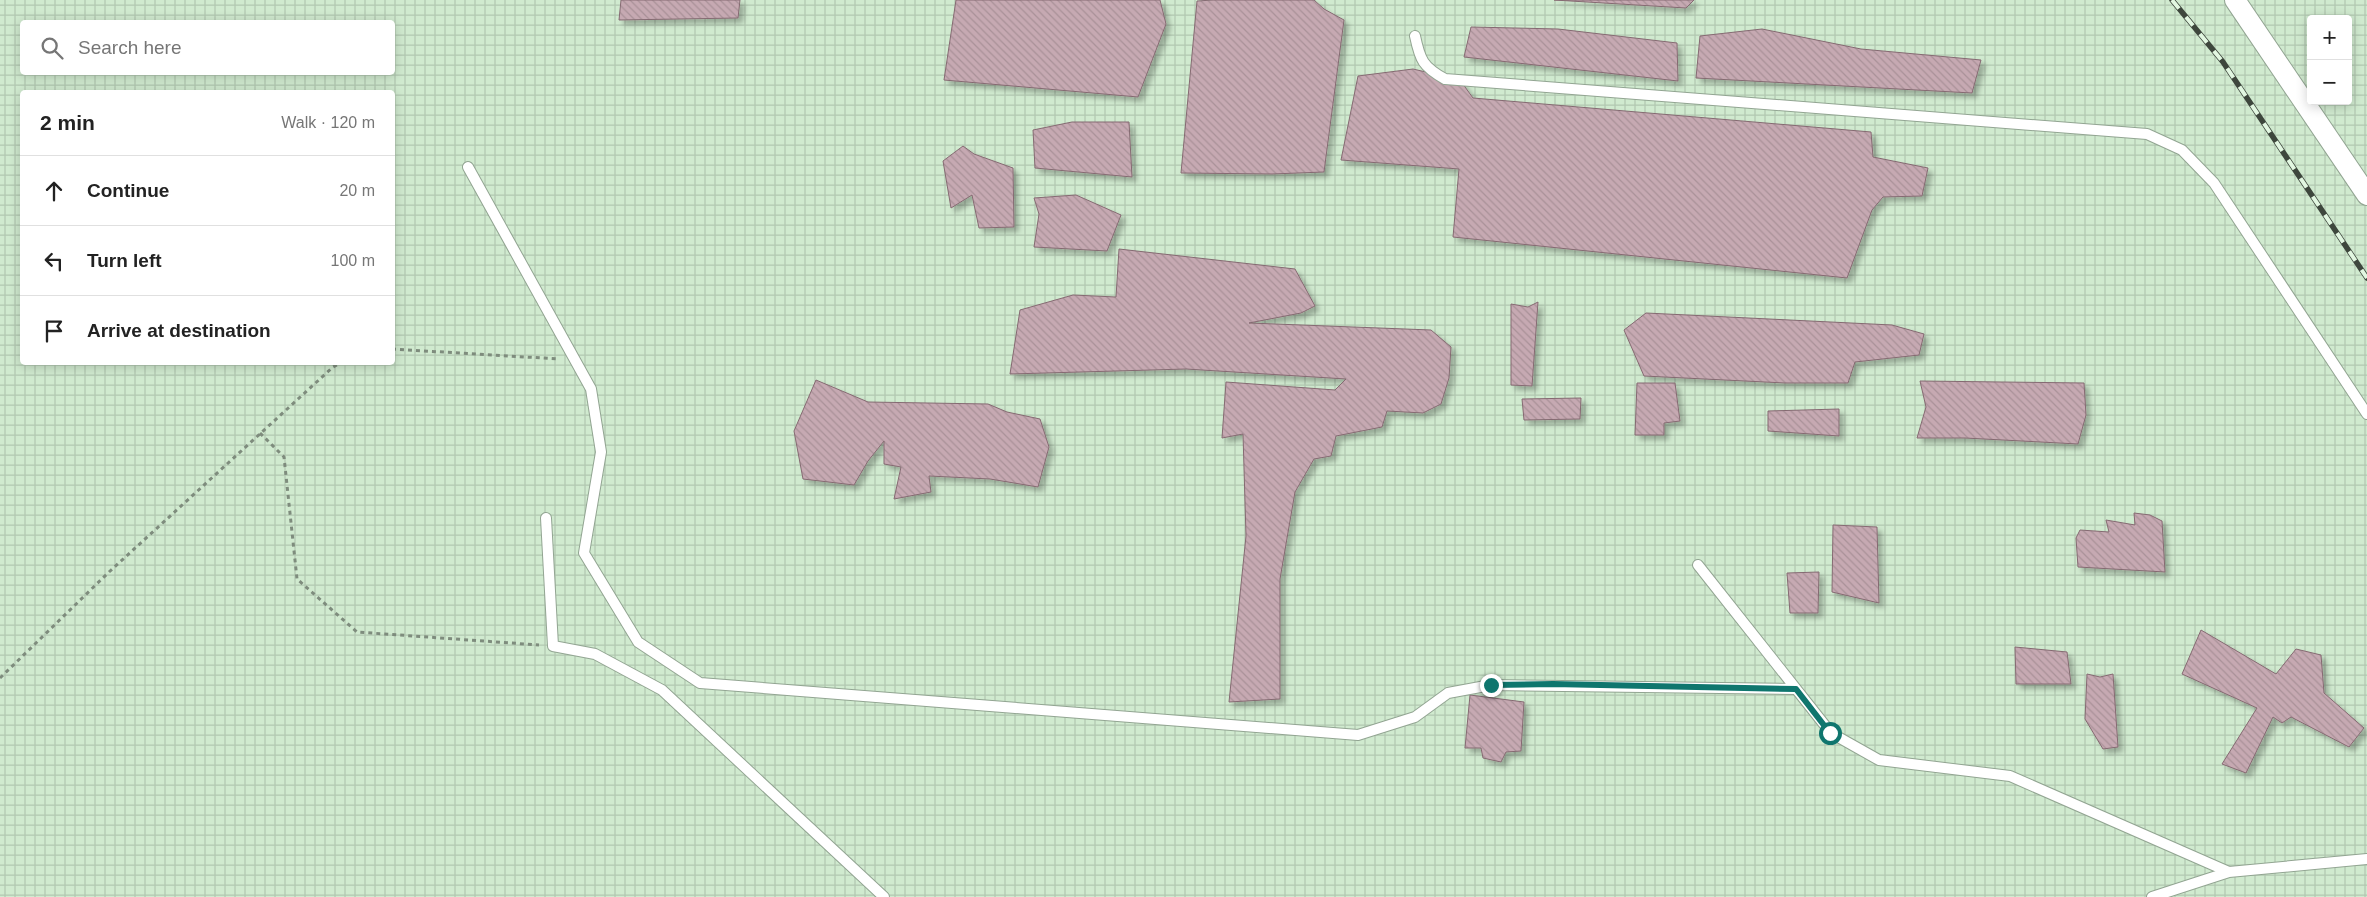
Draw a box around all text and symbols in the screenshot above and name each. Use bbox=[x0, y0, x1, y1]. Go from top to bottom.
map controls bbox=[2307, 15, 2352, 105]
button: + bbox=[2307, 15, 2352, 60]
search box bbox=[20, 20, 395, 75]
icon: search bbox=[38, 34, 66, 62]
text: Search here bbox=[78, 37, 182, 58]
button: − bbox=[2307, 60, 2352, 105]
text: 2 min bbox=[40, 111, 95, 134]
text: Walk · 120 m bbox=[281, 114, 375, 131]
icon: ahead bbox=[40, 177, 68, 205]
text: Continue bbox=[87, 180, 169, 201]
text: 20 m bbox=[339, 182, 375, 199]
icon: left bbox=[40, 247, 68, 275]
text: Turn left bbox=[87, 250, 162, 271]
text: 100 m bbox=[331, 252, 375, 269]
icon: arrive bbox=[40, 317, 68, 345]
text: Arrive at destination bbox=[87, 320, 271, 341]
route end bbox=[1480, 674, 1503, 697]
route start bbox=[1819, 722, 1842, 745]

